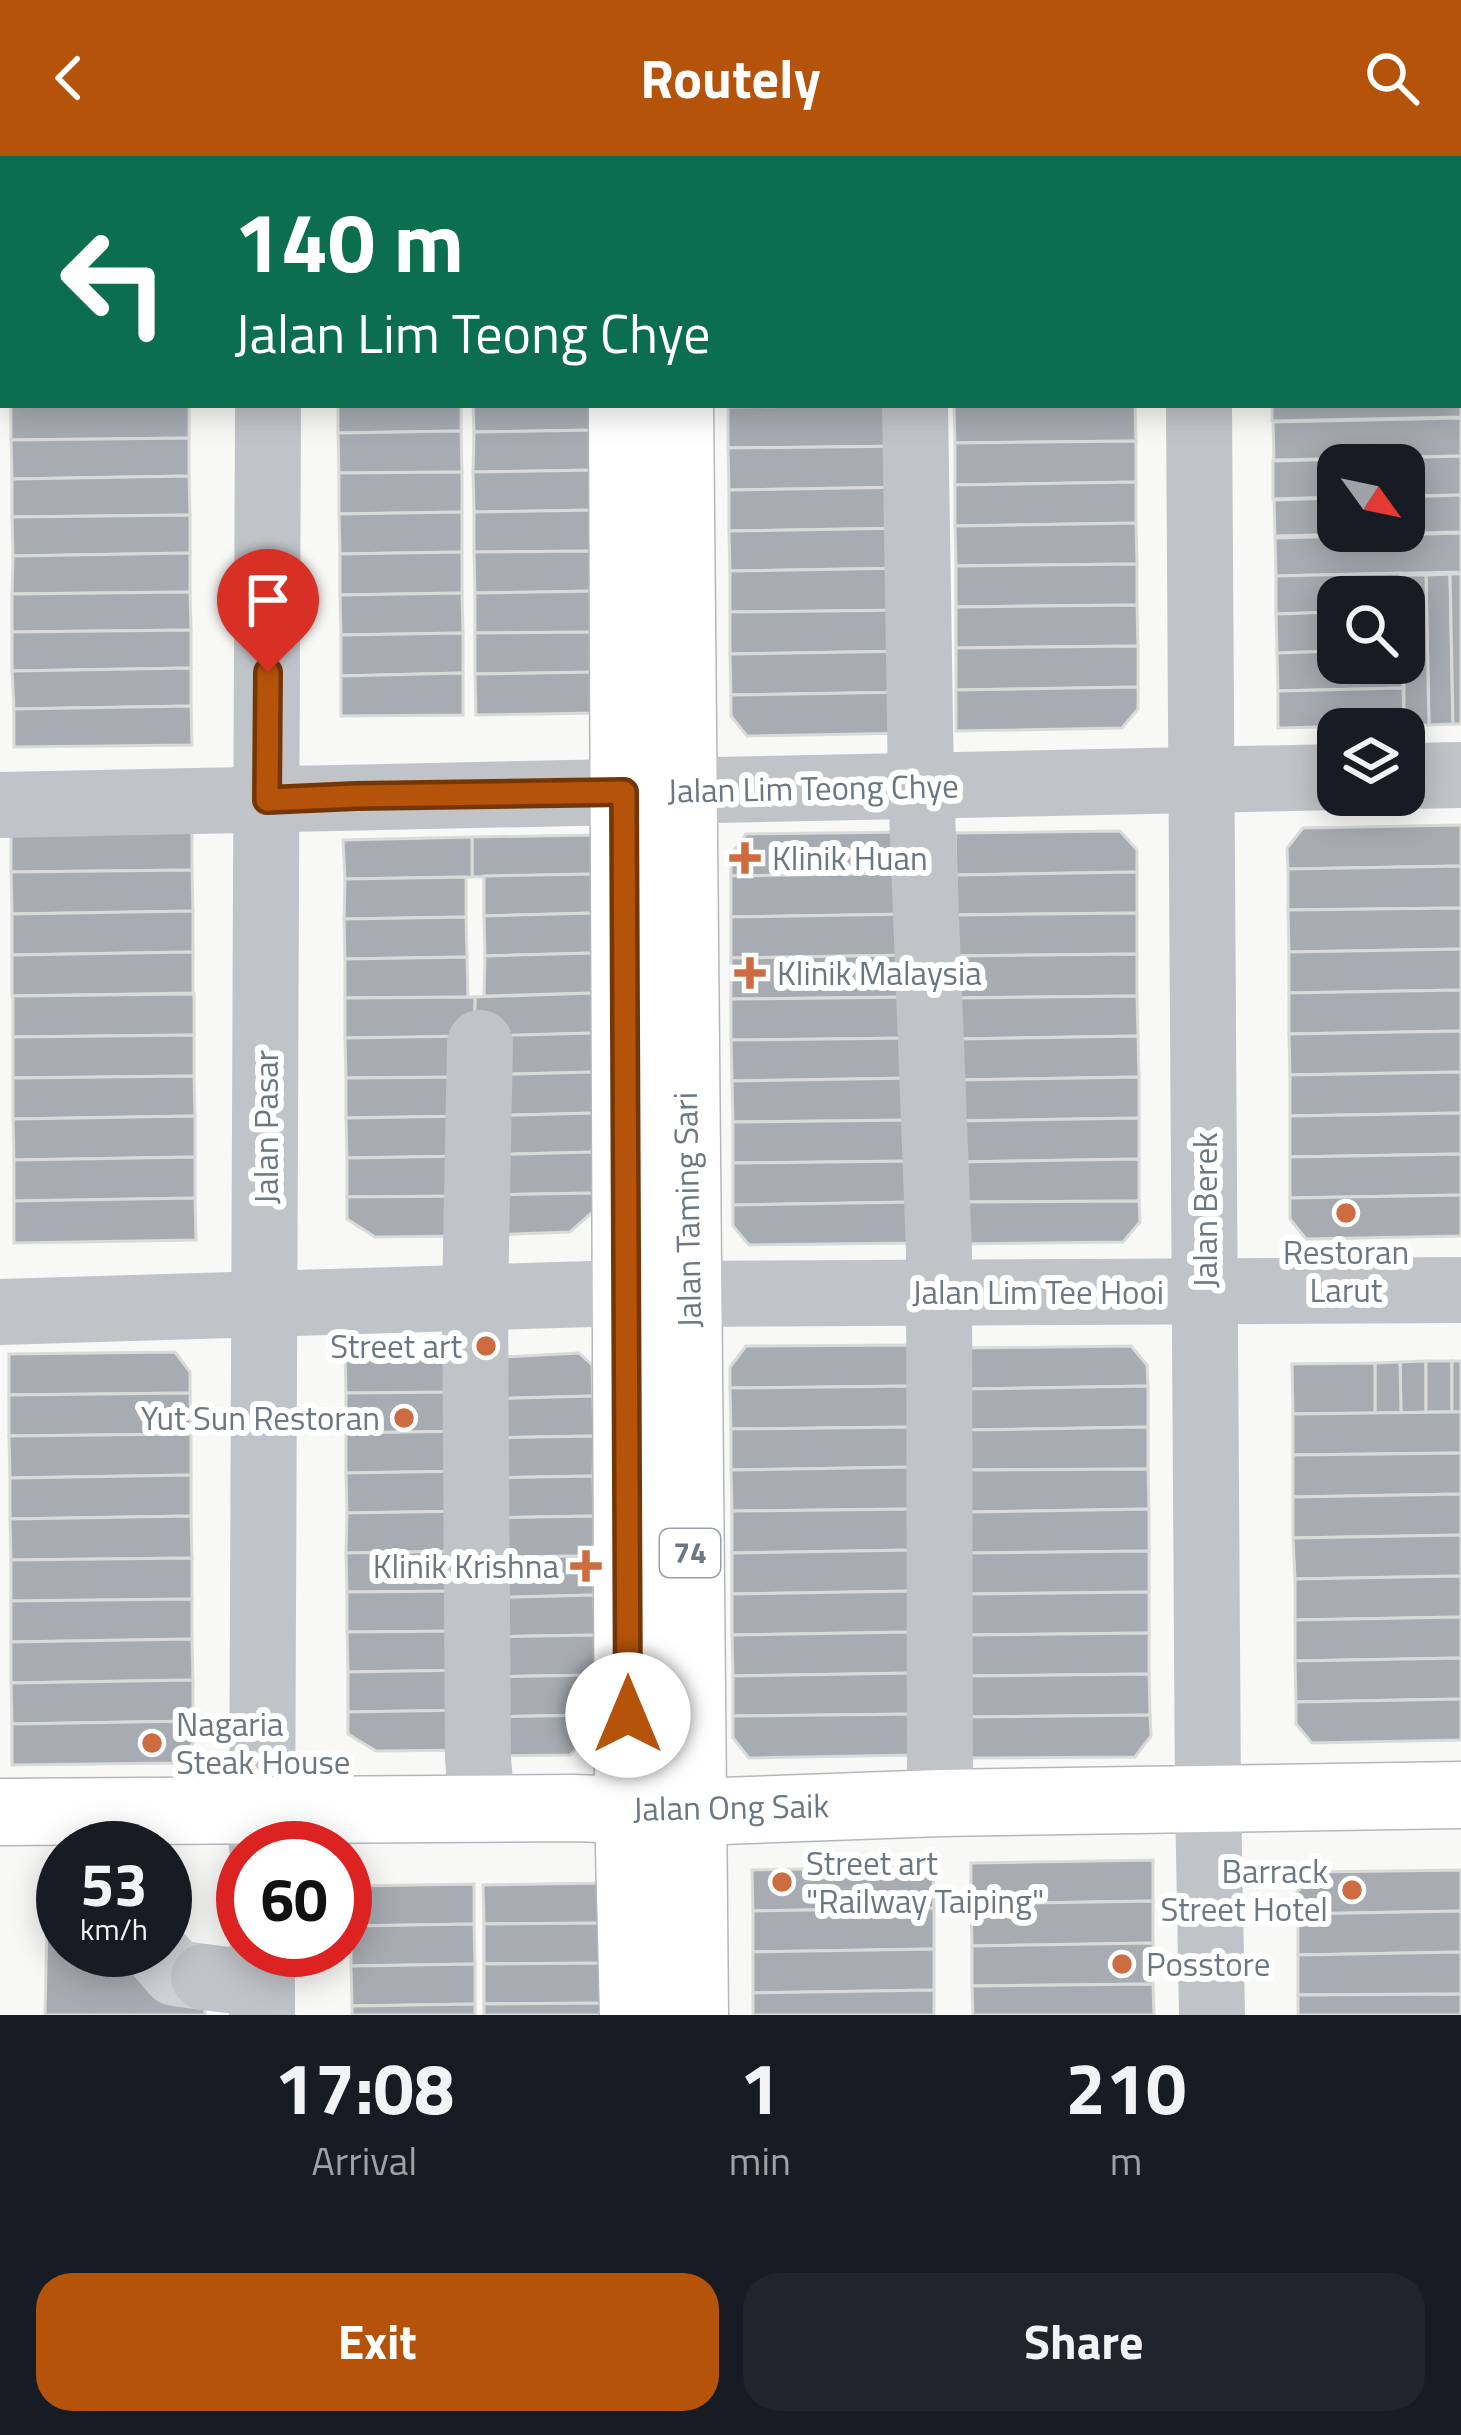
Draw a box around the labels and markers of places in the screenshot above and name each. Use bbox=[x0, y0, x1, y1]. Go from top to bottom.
pin bbox=[217, 549, 319, 672]
place label: Klinik Huan bbox=[772, 833, 928, 883]
marker: Klinik Huan bbox=[729, 842, 761, 874]
place label: Klinik Malaysia bbox=[777, 948, 982, 998]
marker: Klinik Malaysia bbox=[734, 957, 766, 989]
marker: Restoran Larut bbox=[1333, 1200, 1359, 1226]
place label: Restoran Larut bbox=[1283, 1227, 1409, 1315]
place label: Street art bbox=[330, 1321, 462, 1371]
marker: Street art bbox=[473, 1333, 499, 1359]
place label: Yut Sun Restoran bbox=[141, 1393, 380, 1443]
marker: Yut Sun Restoran bbox=[391, 1405, 417, 1431]
place label: Klinik Krishna bbox=[373, 1541, 559, 1591]
marker: Klinik Krishna bbox=[570, 1550, 602, 1582]
place label: Nagaria Steak House bbox=[176, 1699, 351, 1787]
marker: Nagaria Steak House bbox=[139, 1730, 165, 1756]
place label: Street art "Railway Taiping" bbox=[806, 1838, 1044, 1926]
place label: Barrack Street Hotel bbox=[1160, 1846, 1328, 1934]
marker: Street art "Railway Taiping" bbox=[769, 1869, 795, 1895]
marker: Barrack Street Hotel bbox=[1339, 1877, 1365, 1903]
place label: Posstore bbox=[1146, 1939, 1270, 1989]
marker: Posstore bbox=[1109, 1951, 1135, 1977]

